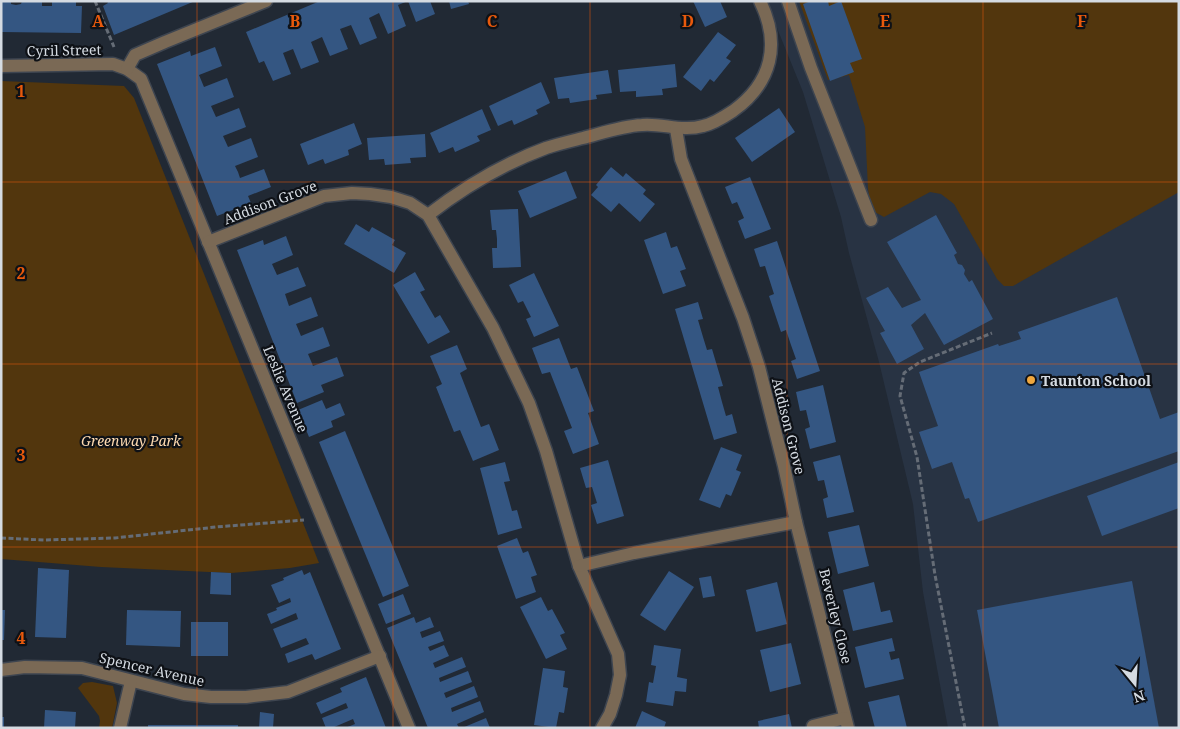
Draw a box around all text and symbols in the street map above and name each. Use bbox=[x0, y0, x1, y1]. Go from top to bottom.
text: A bbox=[92, 10, 105, 32]
text: B bbox=[290, 10, 301, 32]
text: C bbox=[487, 10, 498, 32]
text: D bbox=[682, 10, 694, 32]
text: E bbox=[880, 10, 890, 32]
text: F bbox=[1077, 10, 1087, 32]
street label: Cyril Street bbox=[27, 40, 102, 60]
text: 1 bbox=[16, 80, 26, 102]
street label: Addison Grove bbox=[221, 175, 319, 229]
text: 2 bbox=[16, 262, 26, 284]
street label: Leslie Avenue bbox=[259, 343, 313, 435]
place label: Taunton School bbox=[1041, 371, 1151, 390]
marker: Taunton School bbox=[1025, 374, 1037, 386]
street label: Addison Grove bbox=[768, 376, 810, 476]
park label: Greenway Park bbox=[81, 431, 182, 450]
text: 3 bbox=[16, 444, 26, 466]
street label: Beverley Close bbox=[815, 567, 857, 665]
text: 4 bbox=[16, 627, 26, 649]
street label: Spencer Avenue bbox=[98, 648, 206, 690]
north arrow bbox=[1110, 659, 1160, 709]
text: N bbox=[1131, 686, 1147, 708]

